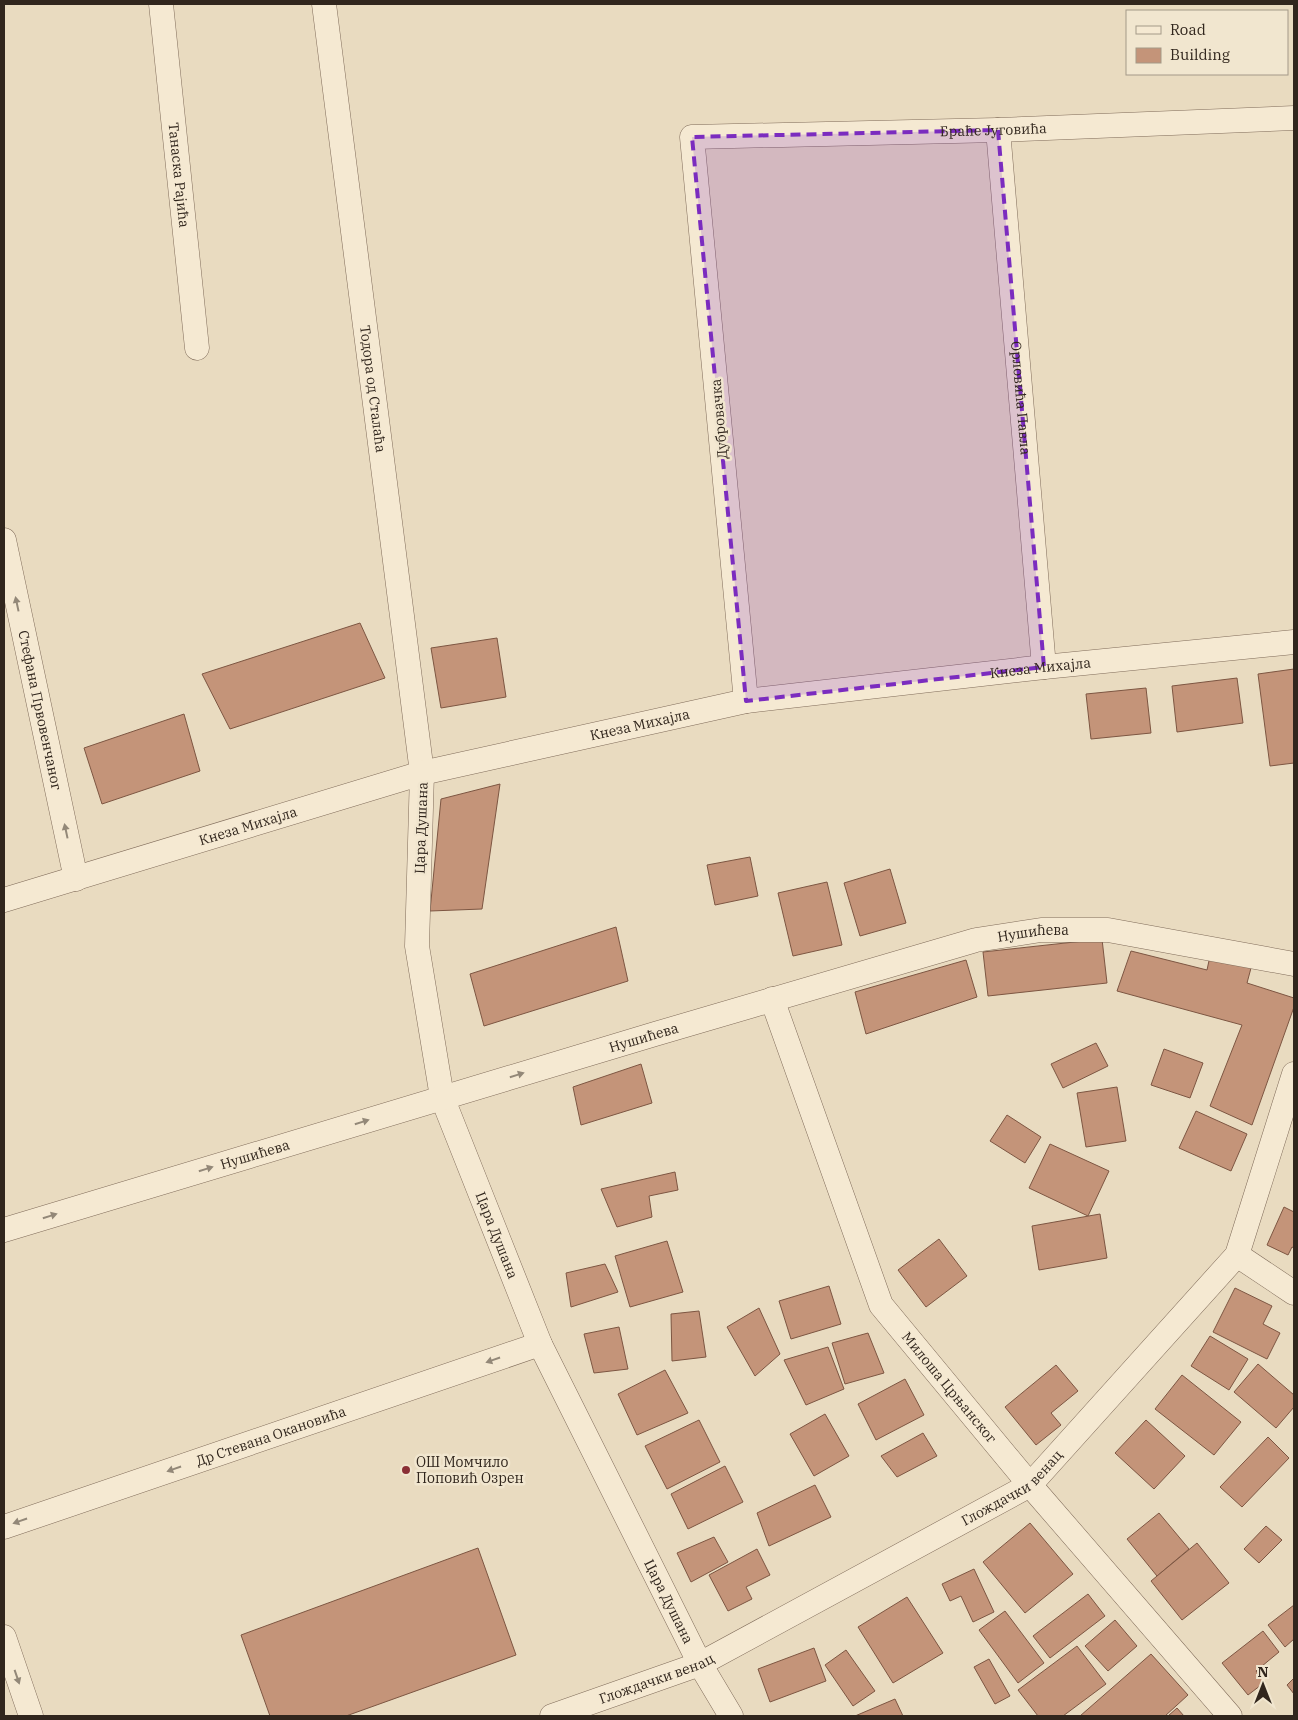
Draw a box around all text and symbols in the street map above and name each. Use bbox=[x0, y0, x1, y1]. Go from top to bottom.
legend bbox=[1126, 10, 1288, 75]
text: Road bbox=[1170, 20, 1206, 39]
text: Building bbox=[1170, 45, 1230, 64]
street label: Браће Југовића bbox=[940, 119, 1047, 140]
street label: Танаска Рајића bbox=[164, 122, 193, 229]
street label: Тодора од Сталаћа bbox=[356, 324, 390, 454]
street label: Орловића Павла bbox=[1007, 340, 1035, 456]
street label: Дубровачка bbox=[706, 378, 731, 460]
one-way arrow bbox=[13, 596, 21, 612]
street label: Стефана Првовенчаног bbox=[14, 629, 66, 792]
street label: Кнеза Михајла bbox=[989, 653, 1092, 682]
street label: Кнеза Михајла bbox=[588, 705, 692, 744]
street label: Цара Душана bbox=[410, 781, 432, 874]
street label: Кнеза Михајла bbox=[197, 802, 300, 849]
one-way arrow bbox=[62, 824, 70, 839]
street label: Нушићева bbox=[996, 921, 1069, 946]
street label: Нушићева bbox=[607, 1019, 681, 1056]
one-way arrow bbox=[510, 1070, 525, 1078]
one-way arrow bbox=[354, 1117, 369, 1125]
street label: Нушићева bbox=[218, 1135, 292, 1173]
one-way arrow bbox=[199, 1164, 214, 1172]
street label: Цара Душана bbox=[471, 1189, 522, 1282]
one-way arrow bbox=[43, 1211, 58, 1219]
street label: Милоша Црњанског bbox=[898, 1328, 1001, 1447]
one-way arrow bbox=[486, 1357, 501, 1364]
street label: Др Стевана Окановића bbox=[193, 1402, 349, 1470]
street label: Глождачки венац bbox=[958, 1446, 1066, 1530]
place label: ОШ Момчило Поповић Озрен bbox=[416, 1453, 524, 1487]
marker: ОШ Момчило Поповић Озрен bbox=[400, 1464, 412, 1476]
one-way arrow bbox=[166, 1465, 181, 1473]
one-way arrow bbox=[12, 1517, 27, 1525]
street label: Цара Душана bbox=[640, 1556, 698, 1647]
street label: Глождачки венац bbox=[597, 1649, 717, 1708]
north arrow bbox=[1238, 1660, 1288, 1710]
text: N bbox=[1257, 1663, 1269, 1681]
one-way arrow bbox=[14, 1669, 21, 1684]

